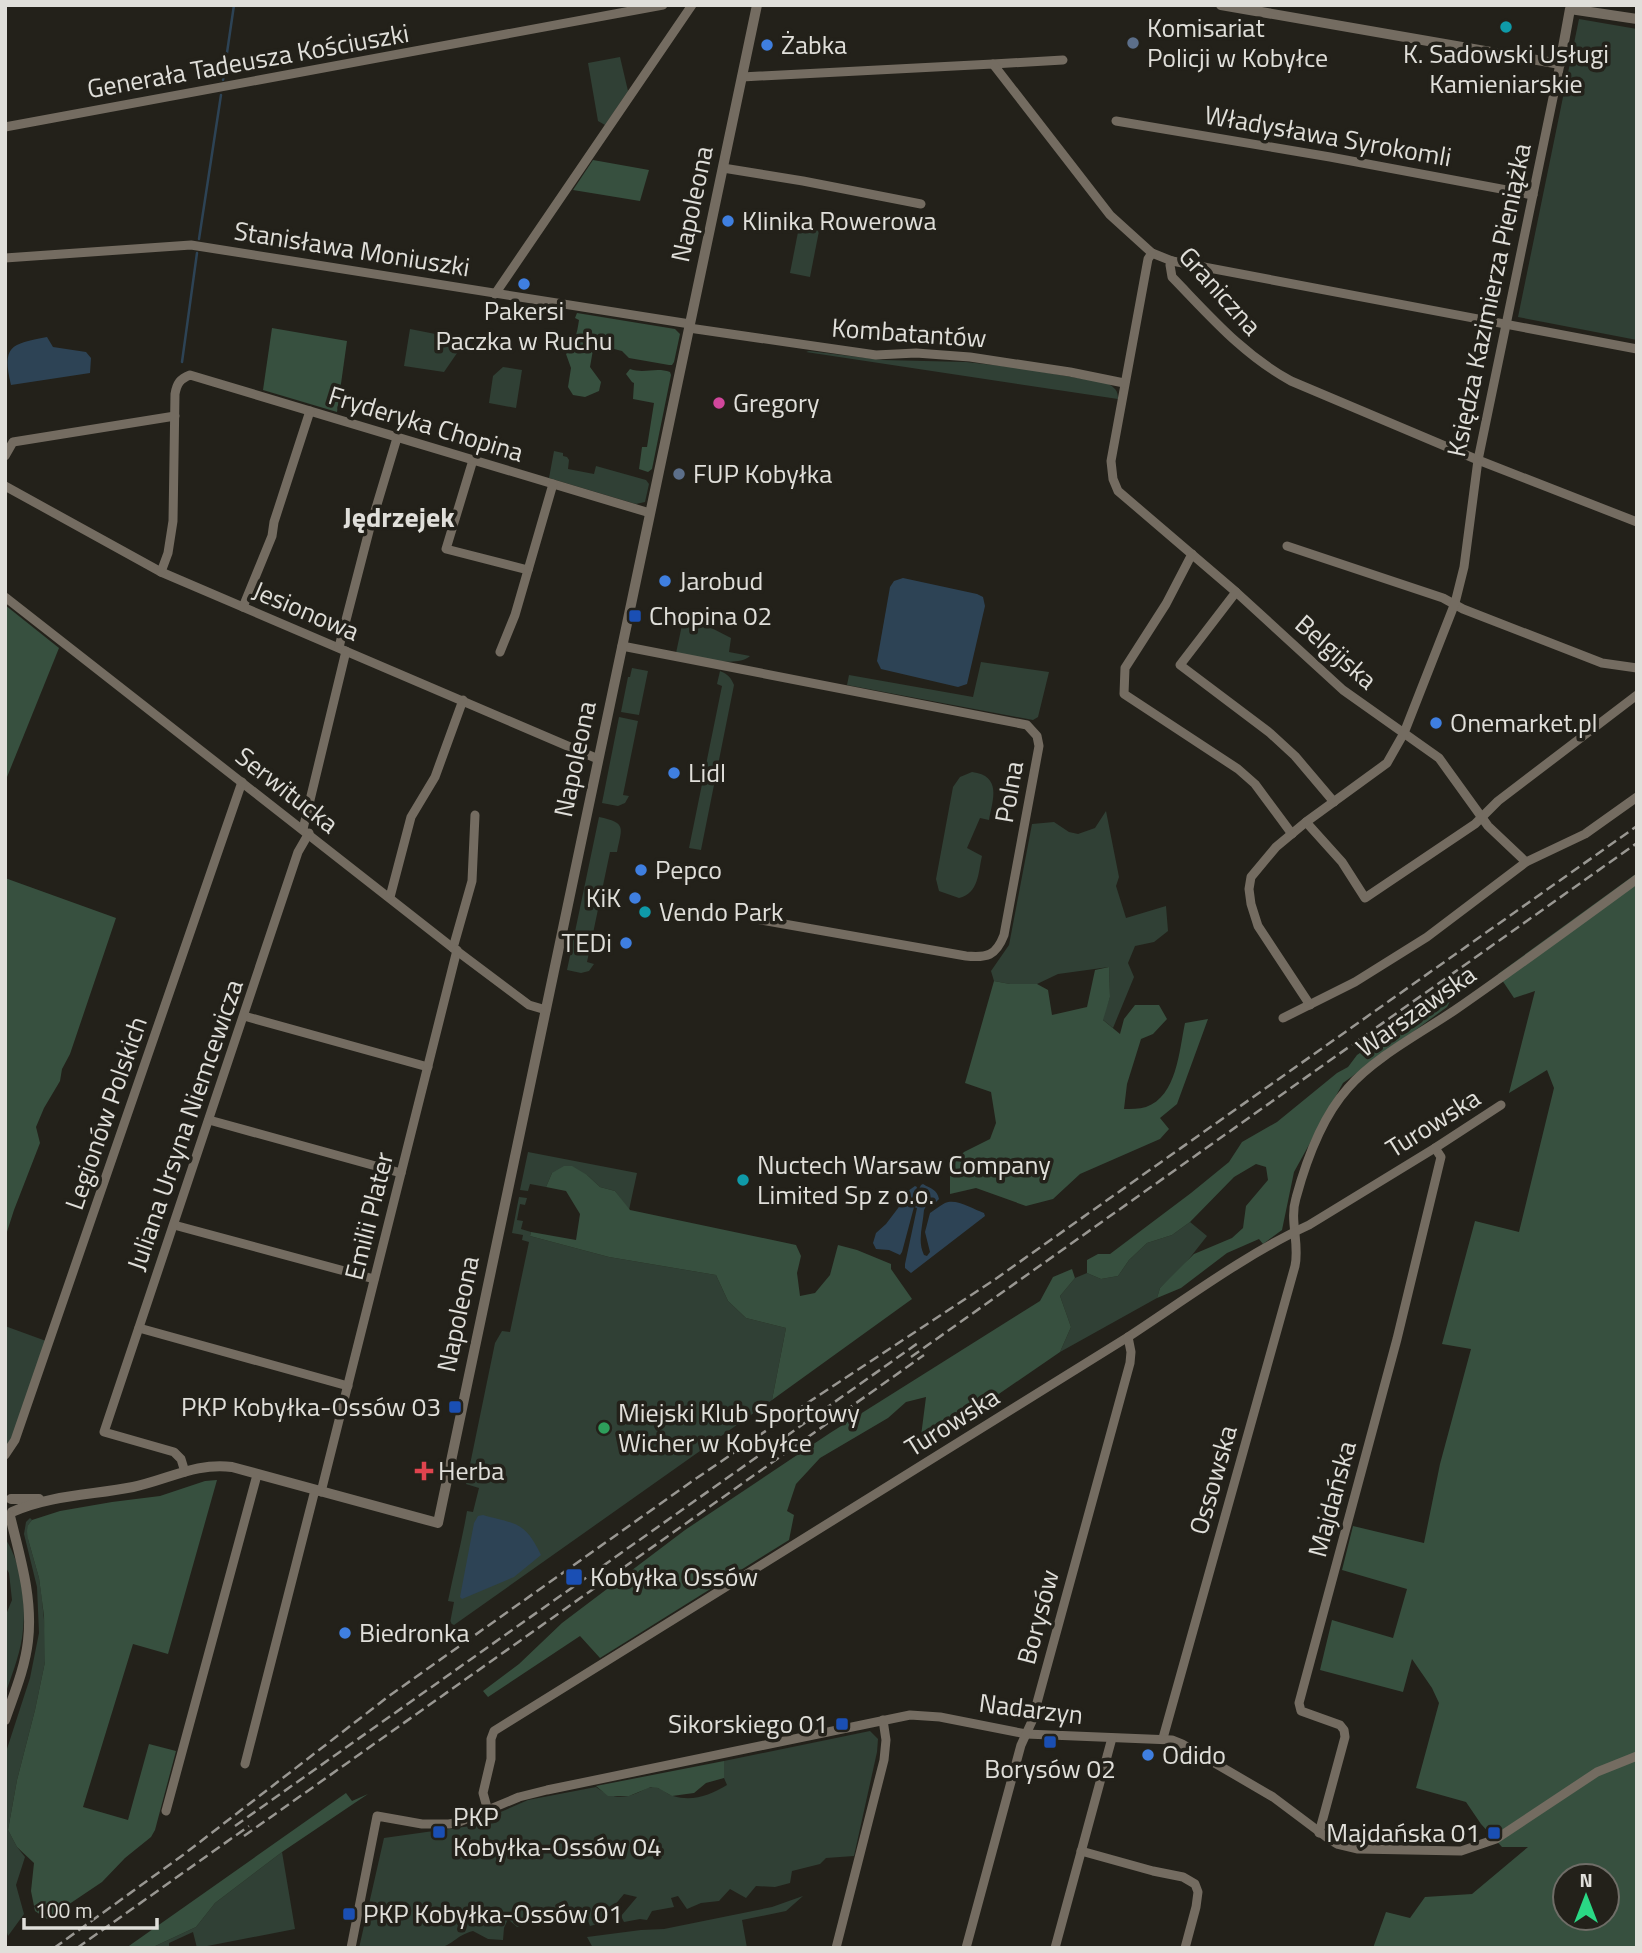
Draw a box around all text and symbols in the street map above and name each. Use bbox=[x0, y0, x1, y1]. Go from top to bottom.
place label: Komisariat Policji w Kobyłce bbox=[1147, 8, 1328, 77]
street label: Generała Tadeusza Kościuszki bbox=[84, 13, 412, 108]
marker: K. Sadowski Usługi Kamieniarskie bbox=[1498, 19, 1514, 35]
place label: Żabka bbox=[781, 25, 847, 64]
place label: K. Sadowski Usługi Kamieniarskie bbox=[1403, 34, 1609, 103]
marker: Komisariat Policji w Kobyłce bbox=[1125, 35, 1141, 51]
marker: Żabka bbox=[759, 37, 775, 53]
street label: Władysława Syrokomli bbox=[1202, 95, 1455, 176]
street label: Księdza Kazimierza Pieniążka bbox=[1436, 139, 1541, 460]
street label: Napoleona bbox=[660, 142, 723, 266]
place label: Klinika Rowerowa bbox=[742, 201, 937, 240]
street label: Stanisława Moniuszki bbox=[231, 211, 473, 286]
marker: Klinika Rowerowa bbox=[720, 213, 736, 229]
street label: Graniczna bbox=[1170, 238, 1271, 344]
marker: Pakersi Paczka w Ruchu bbox=[516, 276, 532, 292]
place label: Pakersi Paczka w Ruchu bbox=[436, 291, 612, 360]
street label: Kombatantów bbox=[830, 308, 988, 357]
street label: Fryderyka Chopina bbox=[324, 375, 529, 472]
place label: Gregory bbox=[733, 383, 820, 422]
marker: Gregory bbox=[711, 395, 727, 411]
place label: FUP Kobyłka bbox=[693, 454, 832, 493]
marker: FUP Kobyłka bbox=[671, 466, 687, 482]
district label: Jędrzejek bbox=[343, 495, 455, 538]
place label: Jarobud bbox=[679, 561, 763, 600]
street label: Jesionowa bbox=[247, 571, 365, 650]
marker: Jarobud bbox=[657, 573, 673, 589]
place label: Chopina 02 bbox=[649, 596, 772, 635]
street label: Belgijska bbox=[1287, 605, 1386, 698]
marker: Chopina 02 bbox=[627, 608, 643, 624]
street label: Napoleona bbox=[543, 697, 606, 821]
place label: Onemarket.pl bbox=[1450, 703, 1598, 742]
marker: Onemarket.pl bbox=[1428, 715, 1444, 731]
street label: Serwitucka bbox=[227, 737, 347, 842]
place label: Lidl bbox=[688, 753, 726, 792]
street label: Polna bbox=[984, 758, 1033, 826]
marker: Lidl bbox=[666, 765, 682, 781]
place label: Pepco bbox=[655, 850, 722, 889]
marker: Pepco bbox=[633, 862, 649, 878]
place label: KiK bbox=[586, 878, 621, 917]
marker: KiK bbox=[627, 890, 643, 906]
place label: Vendo Park bbox=[659, 892, 783, 931]
marker: Vendo Park bbox=[637, 904, 653, 920]
place label: TEDi bbox=[561, 923, 612, 962]
marker: TEDi bbox=[618, 935, 634, 951]
street label: Warszawska bbox=[1348, 955, 1484, 1066]
street label: Juliana Ursyna Niemcewicza bbox=[116, 974, 253, 1276]
street label: Legionów Polskich bbox=[54, 1011, 157, 1215]
street label: Turowska bbox=[1378, 1078, 1487, 1167]
place label: Nuctech Warsaw Company Limited Sp z o.o. bbox=[757, 1145, 1051, 1214]
street label: Emilii Plater bbox=[334, 1148, 403, 1284]
marker: Nuctech Warsaw Company Limited Sp z o.o. bbox=[735, 1172, 751, 1188]
street label: Napoleona bbox=[426, 1252, 489, 1376]
street label: Turowska bbox=[897, 1377, 1006, 1466]
place label: PKP Kobyłka-Ossów 03 bbox=[181, 1387, 441, 1426]
place label: Miejski Klub Sportowy Wicher w Kobyłce bbox=[618, 1393, 860, 1462]
marker: PKP Kobyłka-Ossów 03 bbox=[447, 1399, 463, 1415]
marker: Miejski Klub Sportowy Wicher w Kobyłce bbox=[596, 1420, 612, 1436]
street label: Ossowska bbox=[1178, 1421, 1247, 1539]
street label: Majdańska bbox=[1297, 1436, 1366, 1561]
place label: Herba bbox=[438, 1451, 504, 1490]
marker: Herba bbox=[416, 1463, 432, 1479]
place label: Kobyłka Ossów bbox=[590, 1557, 758, 1596]
street label: Borysów bbox=[1006, 1565, 1069, 1669]
marker: Kobyłka Ossów bbox=[564, 1567, 584, 1587]
place label: Biedronka bbox=[359, 1613, 469, 1652]
marker: Biedronka bbox=[337, 1625, 353, 1641]
street label: Nadarzyn bbox=[977, 1683, 1085, 1734]
place label: Sikorskiego 01 bbox=[668, 1704, 828, 1743]
marker: Sikorskiego 01 bbox=[834, 1716, 850, 1732]
marker: Borysów 02 bbox=[1042, 1734, 1058, 1750]
place label: Odido bbox=[1162, 1735, 1226, 1774]
marker: Odido bbox=[1140, 1747, 1156, 1763]
place label: Borysów 02 bbox=[984, 1749, 1116, 1788]
place label: PKP Kobyłka-Ossów 04 bbox=[453, 1797, 662, 1866]
place label: Majdańska 01 bbox=[1326, 1813, 1480, 1852]
marker: PKP Kobyłka-Ossów 04 bbox=[431, 1824, 447, 1840]
marker: Majdańska 01 bbox=[1486, 1825, 1502, 1841]
north arrow bbox=[1551, 1862, 1621, 1932]
text: N bbox=[1579, 1865, 1593, 1894]
scale bar bbox=[24, 1886, 158, 1930]
text: 100 m bbox=[35, 1894, 92, 1926]
place label: PKP Kobyłka-Ossów 01 bbox=[363, 1894, 623, 1933]
marker: PKP Kobyłka-Ossów 01 bbox=[341, 1906, 357, 1922]

